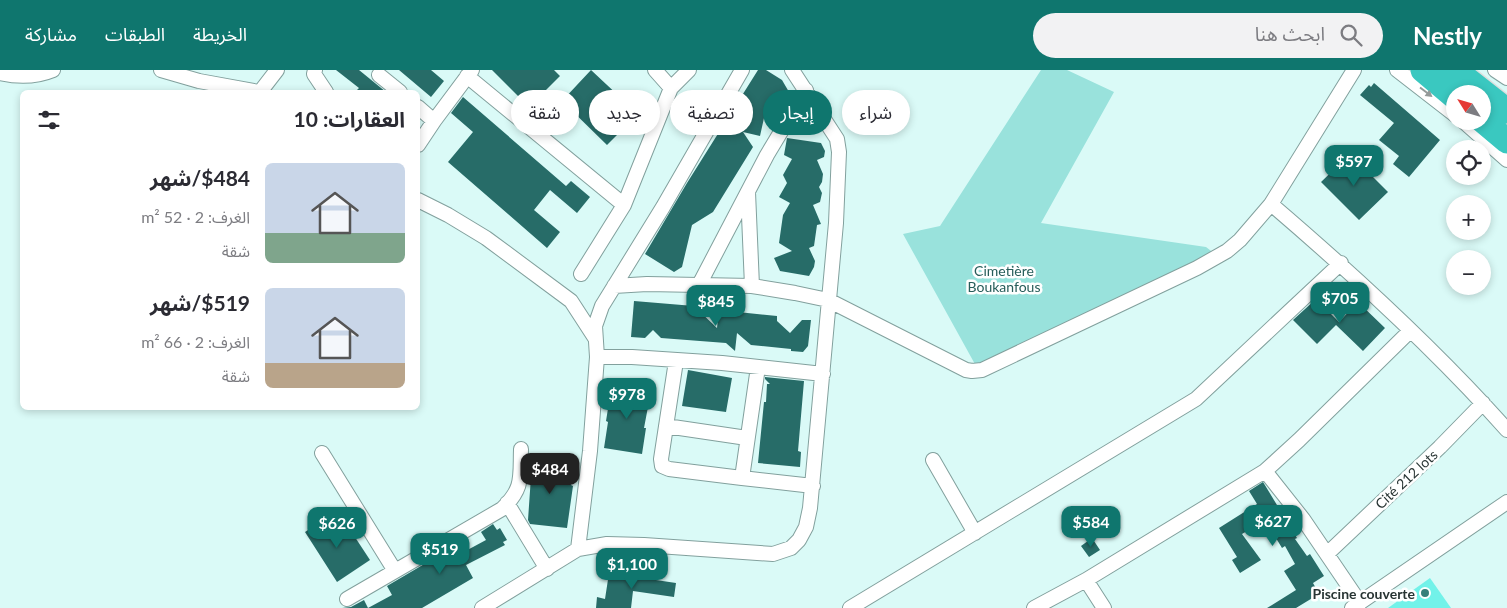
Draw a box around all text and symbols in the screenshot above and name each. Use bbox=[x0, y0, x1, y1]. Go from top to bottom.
search box bbox=[1033, 13, 1383, 58]
icon: search bbox=[1337, 21, 1365, 49]
text: Nestly bbox=[1413, 21, 1482, 50]
text: ابحث هنا bbox=[1255, 22, 1325, 45]
text: مشاركة bbox=[25, 23, 77, 45]
text: الطبقات bbox=[105, 23, 165, 45]
text: الخريطة bbox=[193, 23, 247, 45]
north arrow bbox=[1446, 85, 1491, 130]
map controls bbox=[1446, 85, 1491, 295]
one-way arrow bbox=[1419, 87, 1433, 97]
chip: شقة bbox=[511, 90, 579, 135]
chip: جديد bbox=[589, 90, 660, 135]
chip: تصفية bbox=[670, 90, 753, 135]
chip: إيجار bbox=[763, 90, 832, 135]
chip: شراء bbox=[842, 90, 910, 135]
icon: filters bbox=[35, 106, 63, 134]
text: العقارات: 10 bbox=[293, 106, 405, 131]
button: locate bbox=[1446, 140, 1491, 185]
pin: $597 bbox=[1324, 144, 1384, 187]
text: $597 bbox=[1335, 151, 1373, 170]
text: $484/شهر bbox=[150, 165, 250, 190]
icon: home bbox=[305, 183, 365, 243]
button: + bbox=[1446, 195, 1491, 240]
text: الغرف: 2 · 52 m² bbox=[141, 207, 250, 226]
text: شقة bbox=[222, 241, 250, 260]
button: − bbox=[1446, 250, 1491, 295]
park label: Cimetière Boukanfous bbox=[968, 262, 1040, 295]
pin: $705 bbox=[1310, 282, 1370, 324]
pin: $845 bbox=[686, 284, 746, 327]
text: $705 bbox=[1321, 288, 1359, 307]
text: $519/شهر bbox=[150, 290, 250, 315]
text: $845 bbox=[697, 291, 735, 310]
icon: home bbox=[305, 308, 365, 368]
text: الغرف: 2 · 66 m² bbox=[141, 332, 250, 351]
text: شقة bbox=[222, 366, 250, 385]
pin: $978 bbox=[597, 378, 657, 420]
text: $978 bbox=[608, 384, 646, 403]
street label: Cité 212 lots bbox=[1371, 446, 1441, 512]
pin: $484 bbox=[520, 452, 580, 495]
text: $484 bbox=[531, 459, 569, 478]
pin: $627 bbox=[1243, 504, 1303, 547]
pin: $626 bbox=[307, 506, 367, 549]
pin: $584 bbox=[1061, 506, 1121, 548]
text: $627 bbox=[1254, 511, 1292, 530]
text: $584 bbox=[1072, 512, 1110, 531]
text: $626 bbox=[318, 513, 356, 532]
pin: $519 bbox=[410, 532, 470, 575]
text: $519 bbox=[421, 539, 459, 558]
pin: $1,100 bbox=[591, 548, 673, 590]
text: $1,100 bbox=[607, 554, 657, 573]
place label: Piscine couverte bbox=[1313, 585, 1416, 602]
marker: Piscine couverte bbox=[1419, 587, 1431, 599]

